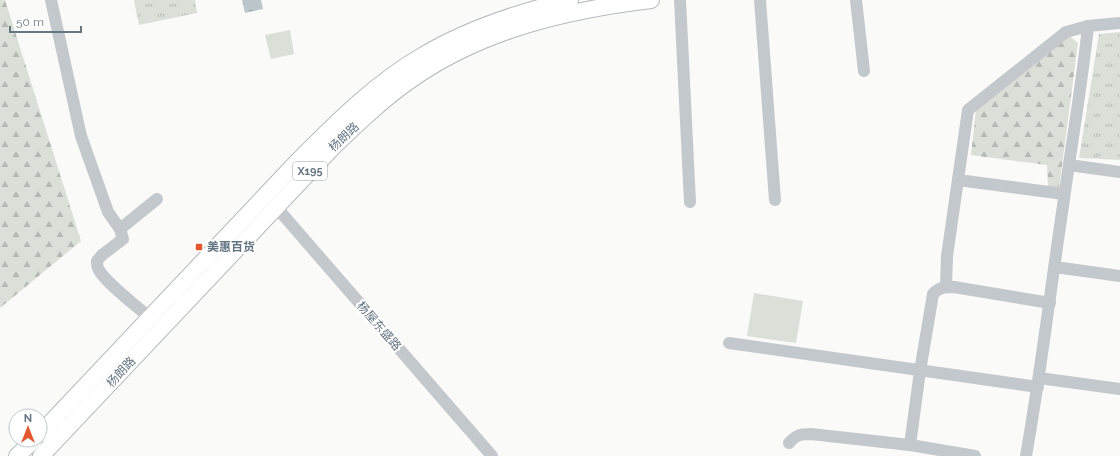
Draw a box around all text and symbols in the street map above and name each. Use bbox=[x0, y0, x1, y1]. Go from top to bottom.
scale bar bbox=[10, 8, 81, 34]
text: 50 m bbox=[16, 15, 44, 29]
street label: 杨朗路 bbox=[326, 120, 362, 154]
road number: X195 bbox=[293, 162, 327, 180]
place label: 美惠百货 bbox=[207, 240, 255, 254]
marker: 美惠百货 bbox=[194, 242, 204, 252]
street label: 杨屋东盛路 bbox=[354, 299, 404, 353]
street label: 杨朗路 bbox=[104, 354, 138, 390]
north arrow bbox=[8, 408, 48, 448]
text: N bbox=[24, 412, 32, 425]

